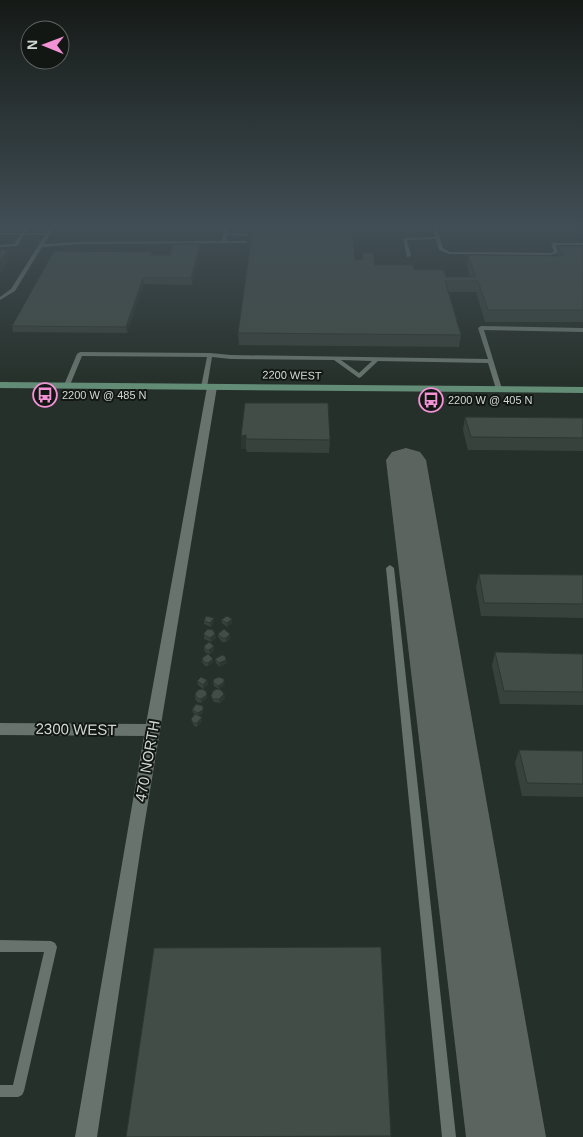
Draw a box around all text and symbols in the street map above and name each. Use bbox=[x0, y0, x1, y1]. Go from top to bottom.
north arrow bbox=[20, 20, 70, 70]
text: N bbox=[24, 40, 40, 50]
street label: 2200 WEST bbox=[262, 368, 322, 382]
bus stop icon: 2200 W @ 485 N bbox=[32, 382, 58, 408]
bus stop icon: 2200 W @ 405 N bbox=[418, 387, 444, 413]
place label: 2200 W @ 485 N bbox=[62, 389, 147, 401]
place label: 2200 W @ 405 N bbox=[448, 394, 533, 406]
street label: 470 NORTH bbox=[131, 719, 163, 803]
street label: 2300 WEST bbox=[35, 720, 117, 738]

